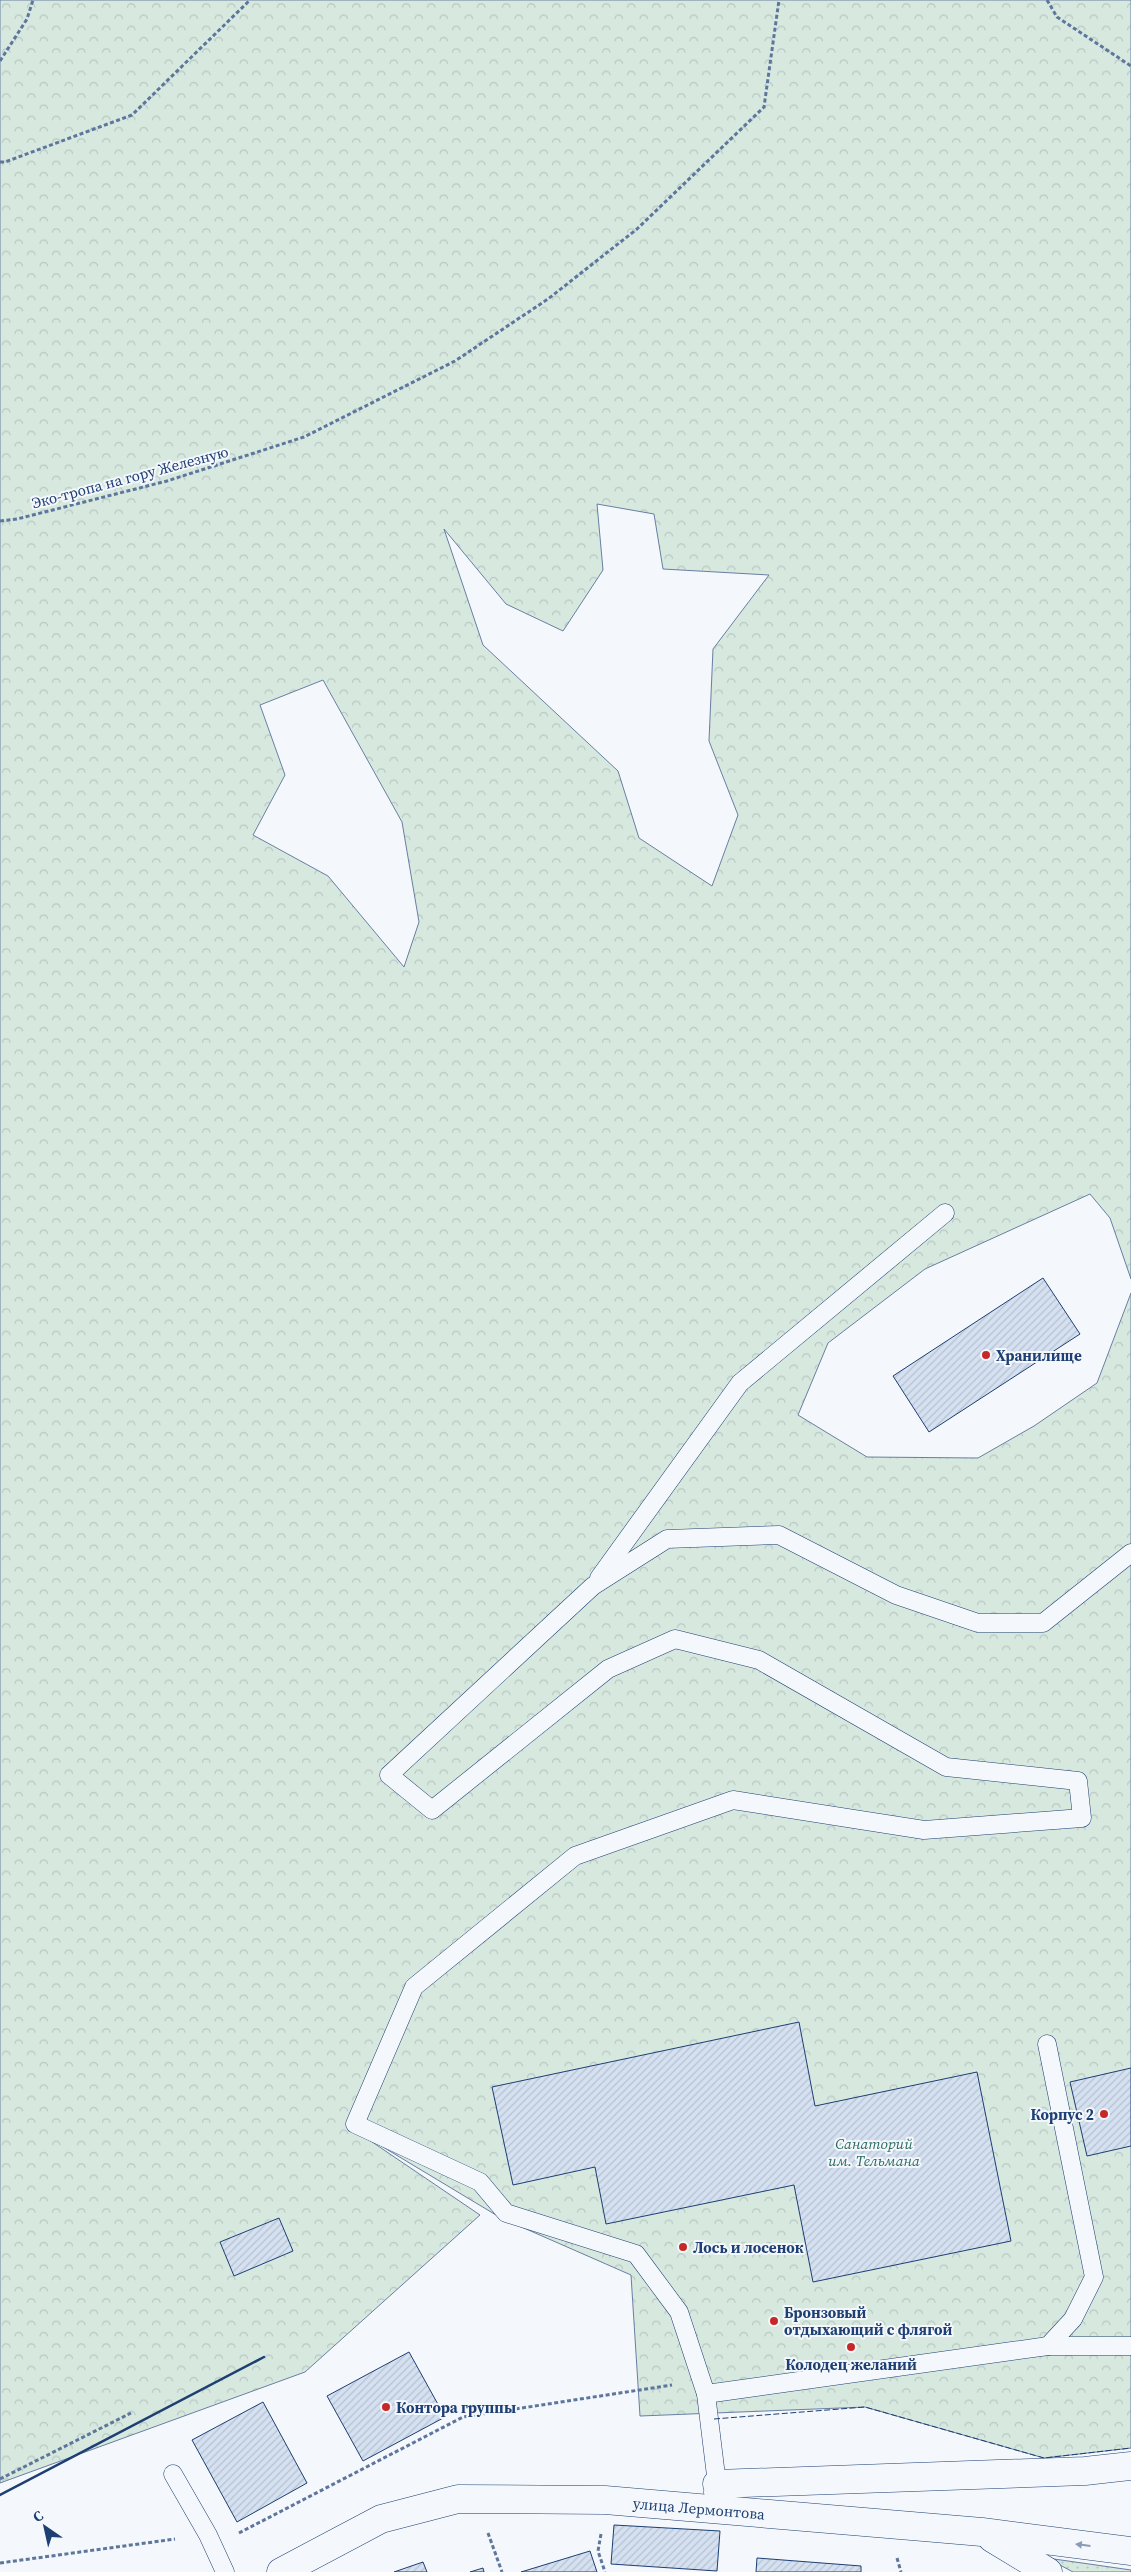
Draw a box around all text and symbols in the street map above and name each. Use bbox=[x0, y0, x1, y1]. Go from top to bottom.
street label: Эко-тропа на гору Железную bbox=[29, 441, 231, 513]
place label: Хранилище bbox=[996, 1345, 1082, 1366]
marker: Хранилище bbox=[980, 1349, 992, 1361]
place label: Корпус 2 bbox=[1030, 2104, 1094, 2125]
marker: Корпус 2 bbox=[1098, 2108, 1110, 2120]
park label: Санаторий им. Тельмана bbox=[828, 2133, 920, 2171]
place label: Лось и лосенок bbox=[693, 2237, 804, 2258]
marker: Лось и лосенок bbox=[677, 2241, 689, 2253]
place label: Бронзовый отдыхающий с флягой bbox=[784, 2302, 953, 2340]
marker: Бронзовый отдыхающий с флягой bbox=[768, 2315, 780, 2327]
marker: Колодец желаний bbox=[845, 2341, 857, 2353]
place label: Колодец желаний bbox=[785, 2354, 917, 2375]
place label: Контора группы bbox=[396, 2397, 516, 2418]
marker: Контора группы bbox=[380, 2401, 392, 2413]
street label: улица Лермонтова bbox=[632, 2492, 766, 2524]
north arrow bbox=[20, 2502, 70, 2552]
text: С bbox=[29, 2505, 47, 2527]
one-way arrow bbox=[1074, 2541, 1090, 2549]

